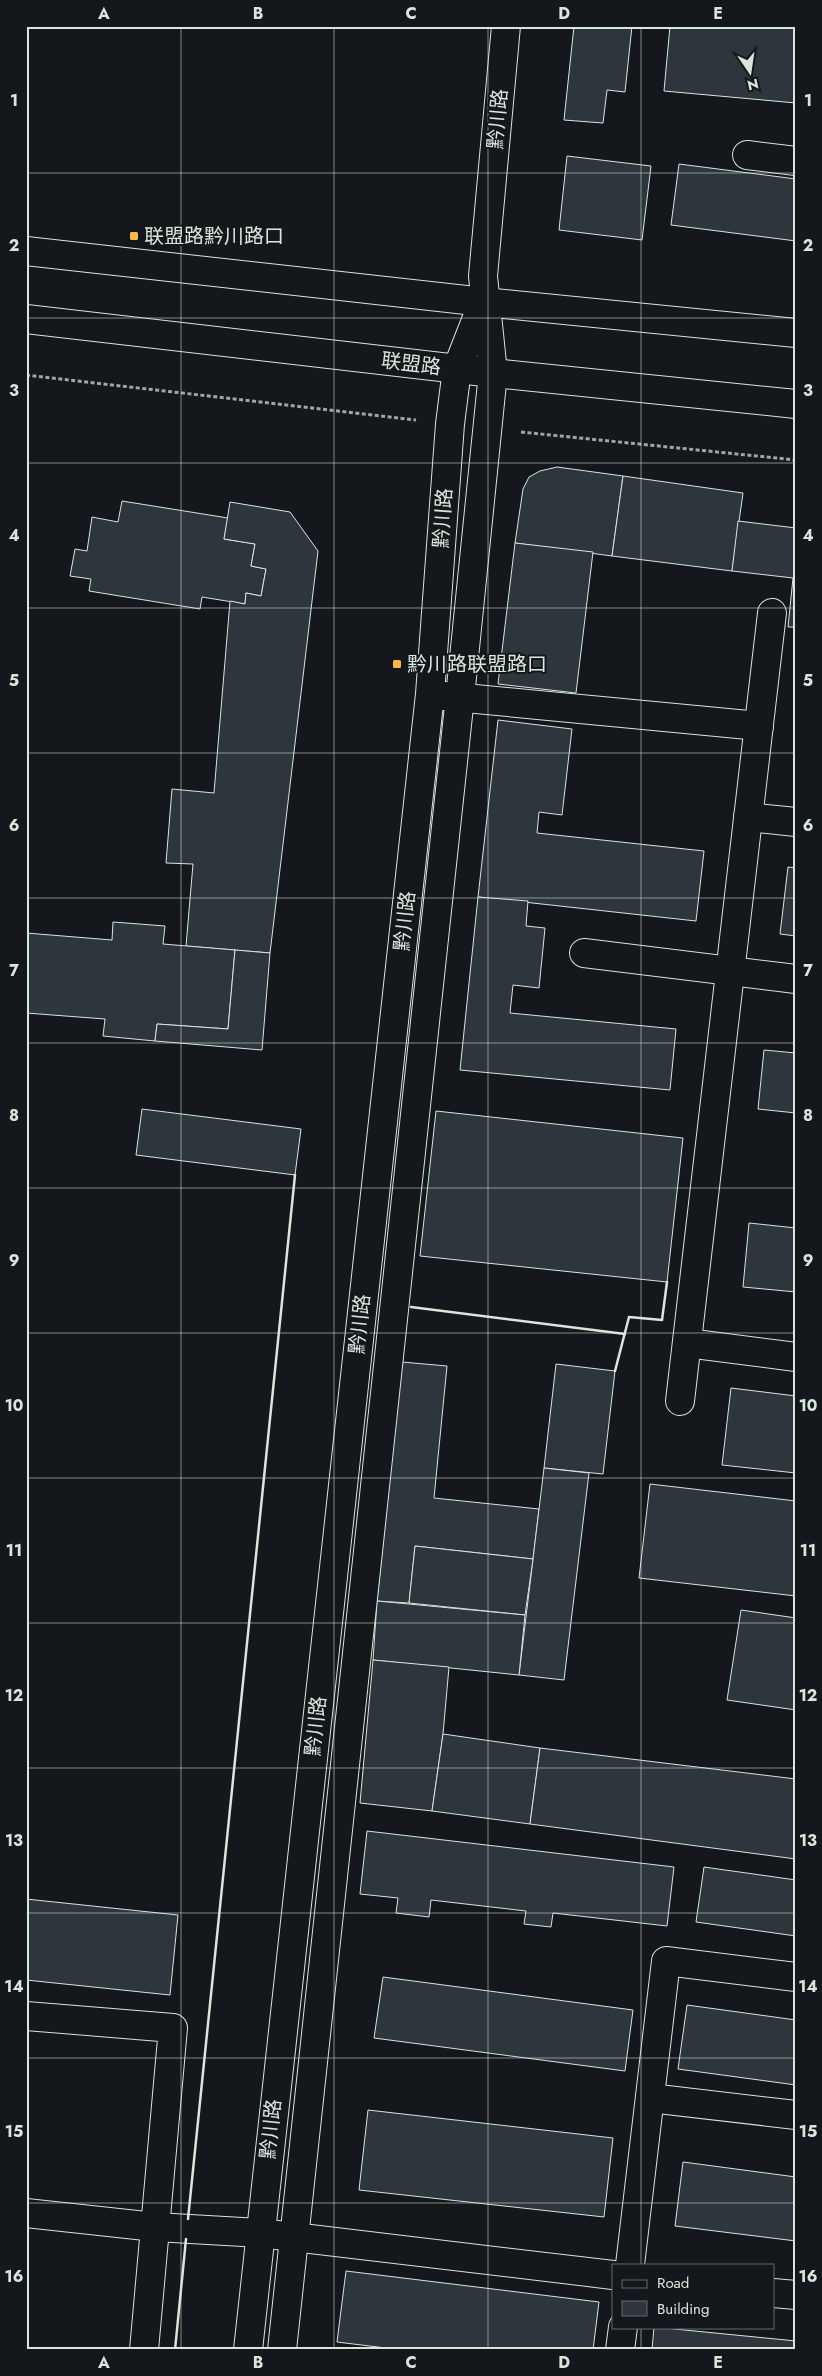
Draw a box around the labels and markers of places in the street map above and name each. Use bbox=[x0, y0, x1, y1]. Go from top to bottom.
place label: 联盟路黔川路口 bbox=[144, 222, 284, 251]
marker: 联盟路黔川路口 bbox=[128, 230, 140, 242]
place label: 黔川路联盟路口 bbox=[407, 650, 547, 679]
marker: 黔川路联盟路口 bbox=[391, 658, 403, 670]

